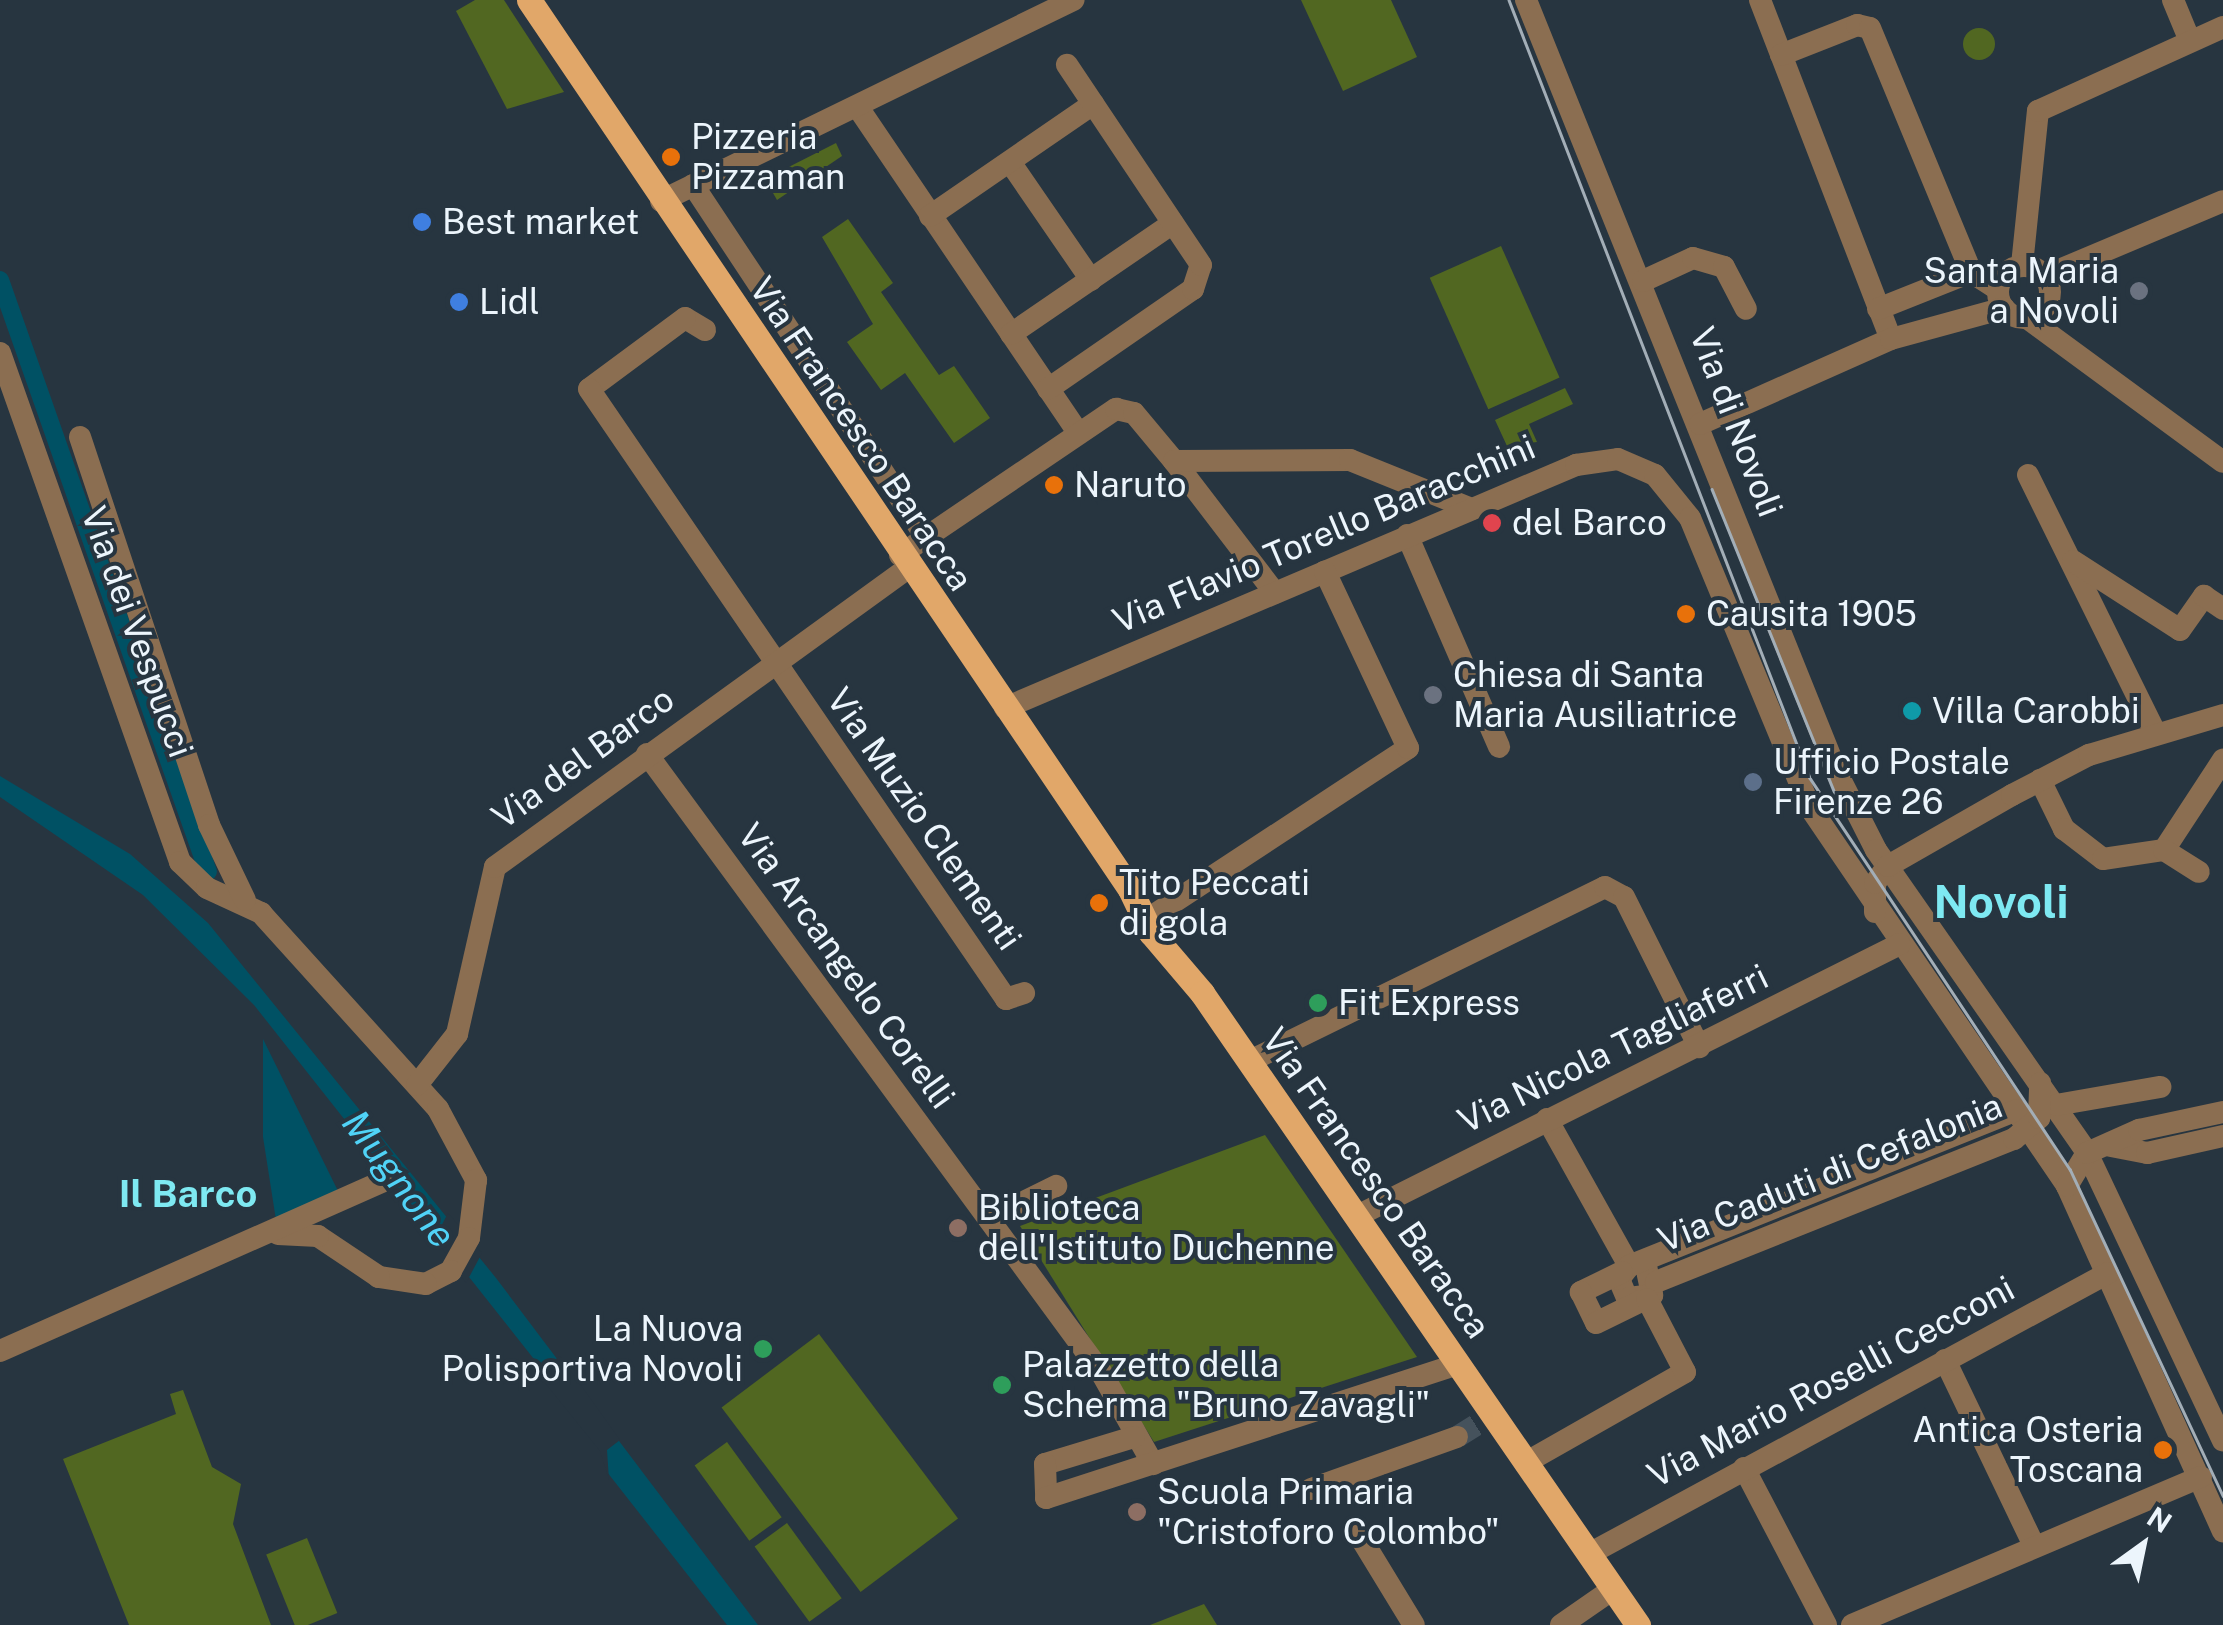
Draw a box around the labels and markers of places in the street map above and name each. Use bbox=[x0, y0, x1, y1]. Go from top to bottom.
place label: Pizzeria Pizzaman bbox=[691, 116, 845, 198]
marker: Pizzeria Pizzaman bbox=[660, 146, 682, 168]
place label: Best market bbox=[442, 201, 639, 243]
marker: Best market bbox=[411, 211, 433, 233]
place label: Santa Maria a Novoli bbox=[1924, 250, 2119, 332]
marker: Santa Maria a Novoli bbox=[2128, 280, 2150, 302]
place label: Lidl bbox=[479, 281, 540, 323]
marker: Lidl bbox=[448, 291, 470, 313]
place label: Naruto bbox=[1074, 464, 1187, 506]
marker: Naruto bbox=[1043, 474, 1065, 496]
place label: del Barco bbox=[1512, 502, 1667, 544]
marker: del Barco bbox=[1481, 512, 1503, 534]
place label: Causita 1905 bbox=[1706, 593, 1917, 635]
marker: Causita 1905 bbox=[1675, 603, 1697, 625]
place label: Chiesa di Santa Maria Ausiliatrice bbox=[1453, 654, 1737, 736]
marker: Chiesa di Santa Maria Ausiliatrice bbox=[1422, 684, 1444, 706]
place label: Villa Carobbi bbox=[1932, 690, 2140, 732]
marker: Villa Carobbi bbox=[1901, 700, 1923, 722]
place label: Ufficio Postale Firenze 26 bbox=[1773, 741, 2010, 823]
marker: Ufficio Postale Firenze 26 bbox=[1742, 771, 1764, 793]
place label: Tito Peccati di gola bbox=[1119, 862, 1310, 944]
marker: Tito Peccati di gola bbox=[1088, 892, 1110, 914]
place label: Fit Express bbox=[1338, 982, 1520, 1024]
marker: Fit Express bbox=[1307, 992, 1329, 1014]
place label: Biblioteca dell'Istituto Duchenne bbox=[978, 1187, 1335, 1269]
marker: Biblioteca dell'Istituto Duchenne bbox=[947, 1217, 969, 1239]
place label: La Nuova Polisportiva Novoli bbox=[441, 1308, 743, 1390]
marker: La Nuova Polisportiva Novoli bbox=[752, 1338, 774, 1360]
place label: Palazzetto della Scherma "Bruno Zavagli" bbox=[1022, 1344, 1430, 1426]
marker: Palazzetto della Scherma "Bruno Zavagli" bbox=[991, 1374, 1013, 1396]
place label: Antica Osteria Toscana bbox=[1912, 1409, 2143, 1491]
marker: Antica Osteria Toscana bbox=[2152, 1439, 2174, 1461]
place label: Scuola Primaria "Cristoforo Colombo" bbox=[1157, 1471, 1500, 1553]
marker: Scuola Primaria "Cristoforo Colombo" bbox=[1126, 1501, 1148, 1523]

